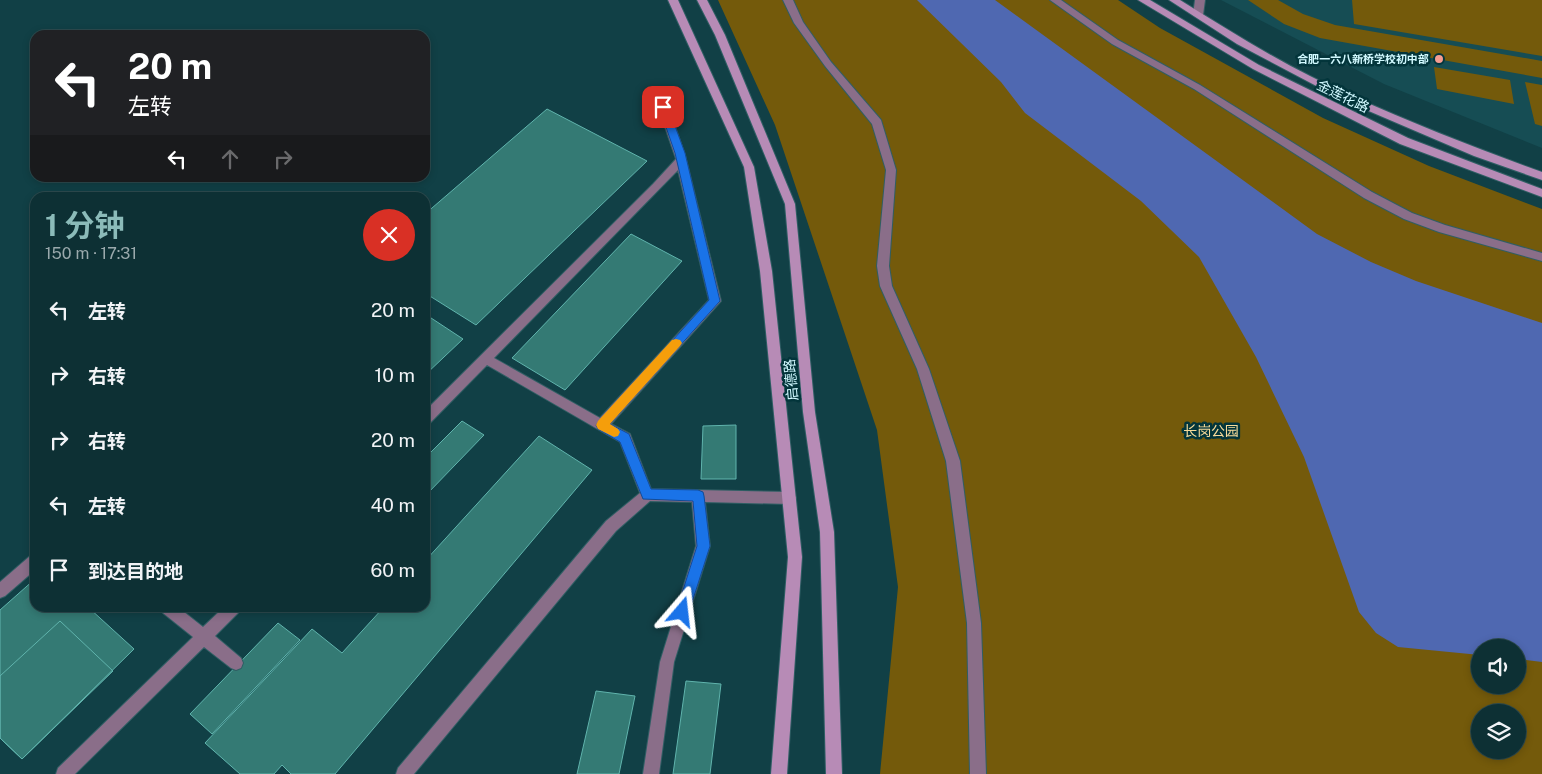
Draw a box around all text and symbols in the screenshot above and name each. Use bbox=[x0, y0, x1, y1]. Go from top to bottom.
text: 20 m bbox=[128, 46, 212, 87]
icon: left bbox=[45, 50, 110, 115]
place label: 合肥一六八新桥学校初中部 bbox=[1297, 53, 1429, 65]
marker: 合肥一六八新桥学校初中部 bbox=[1433, 53, 1445, 65]
street label: 金莲花路 bbox=[1314, 77, 1372, 115]
pin bbox=[642, 86, 684, 128]
text: 左转 bbox=[128, 93, 172, 119]
icon: arrive bbox=[649, 93, 677, 121]
icon: left bbox=[163, 145, 191, 173]
icon: ahead bbox=[216, 145, 244, 173]
icon: right bbox=[269, 145, 297, 173]
text: 1 分钟 bbox=[45, 207, 125, 243]
button: close bbox=[363, 209, 415, 261]
text: 150 m · 17:31 bbox=[45, 244, 137, 263]
icon: left bbox=[45, 296, 73, 324]
text: 20 m bbox=[371, 299, 415, 321]
text: 左转 bbox=[88, 300, 126, 322]
street label: 启德路 bbox=[781, 358, 801, 402]
icon: right bbox=[45, 361, 73, 389]
text: 10 m bbox=[375, 364, 415, 386]
text: 右转 bbox=[88, 365, 126, 387]
park label: 长岗公园 bbox=[1183, 423, 1239, 439]
icon: right bbox=[45, 426, 73, 454]
text: 20 m bbox=[371, 429, 415, 451]
text: 右转 bbox=[88, 430, 126, 452]
icon: left bbox=[45, 491, 73, 519]
text: 40 m bbox=[370, 494, 415, 516]
text: 左转 bbox=[88, 495, 126, 517]
icon: arrive bbox=[45, 556, 73, 584]
text: 60 m bbox=[371, 559, 415, 581]
text: 到达目的地 bbox=[88, 560, 183, 582]
position arrow bbox=[655, 585, 707, 637]
map controls bbox=[1471, 639, 1526, 759]
button: sound bbox=[1471, 639, 1526, 694]
button: layers bbox=[1471, 704, 1526, 759]

